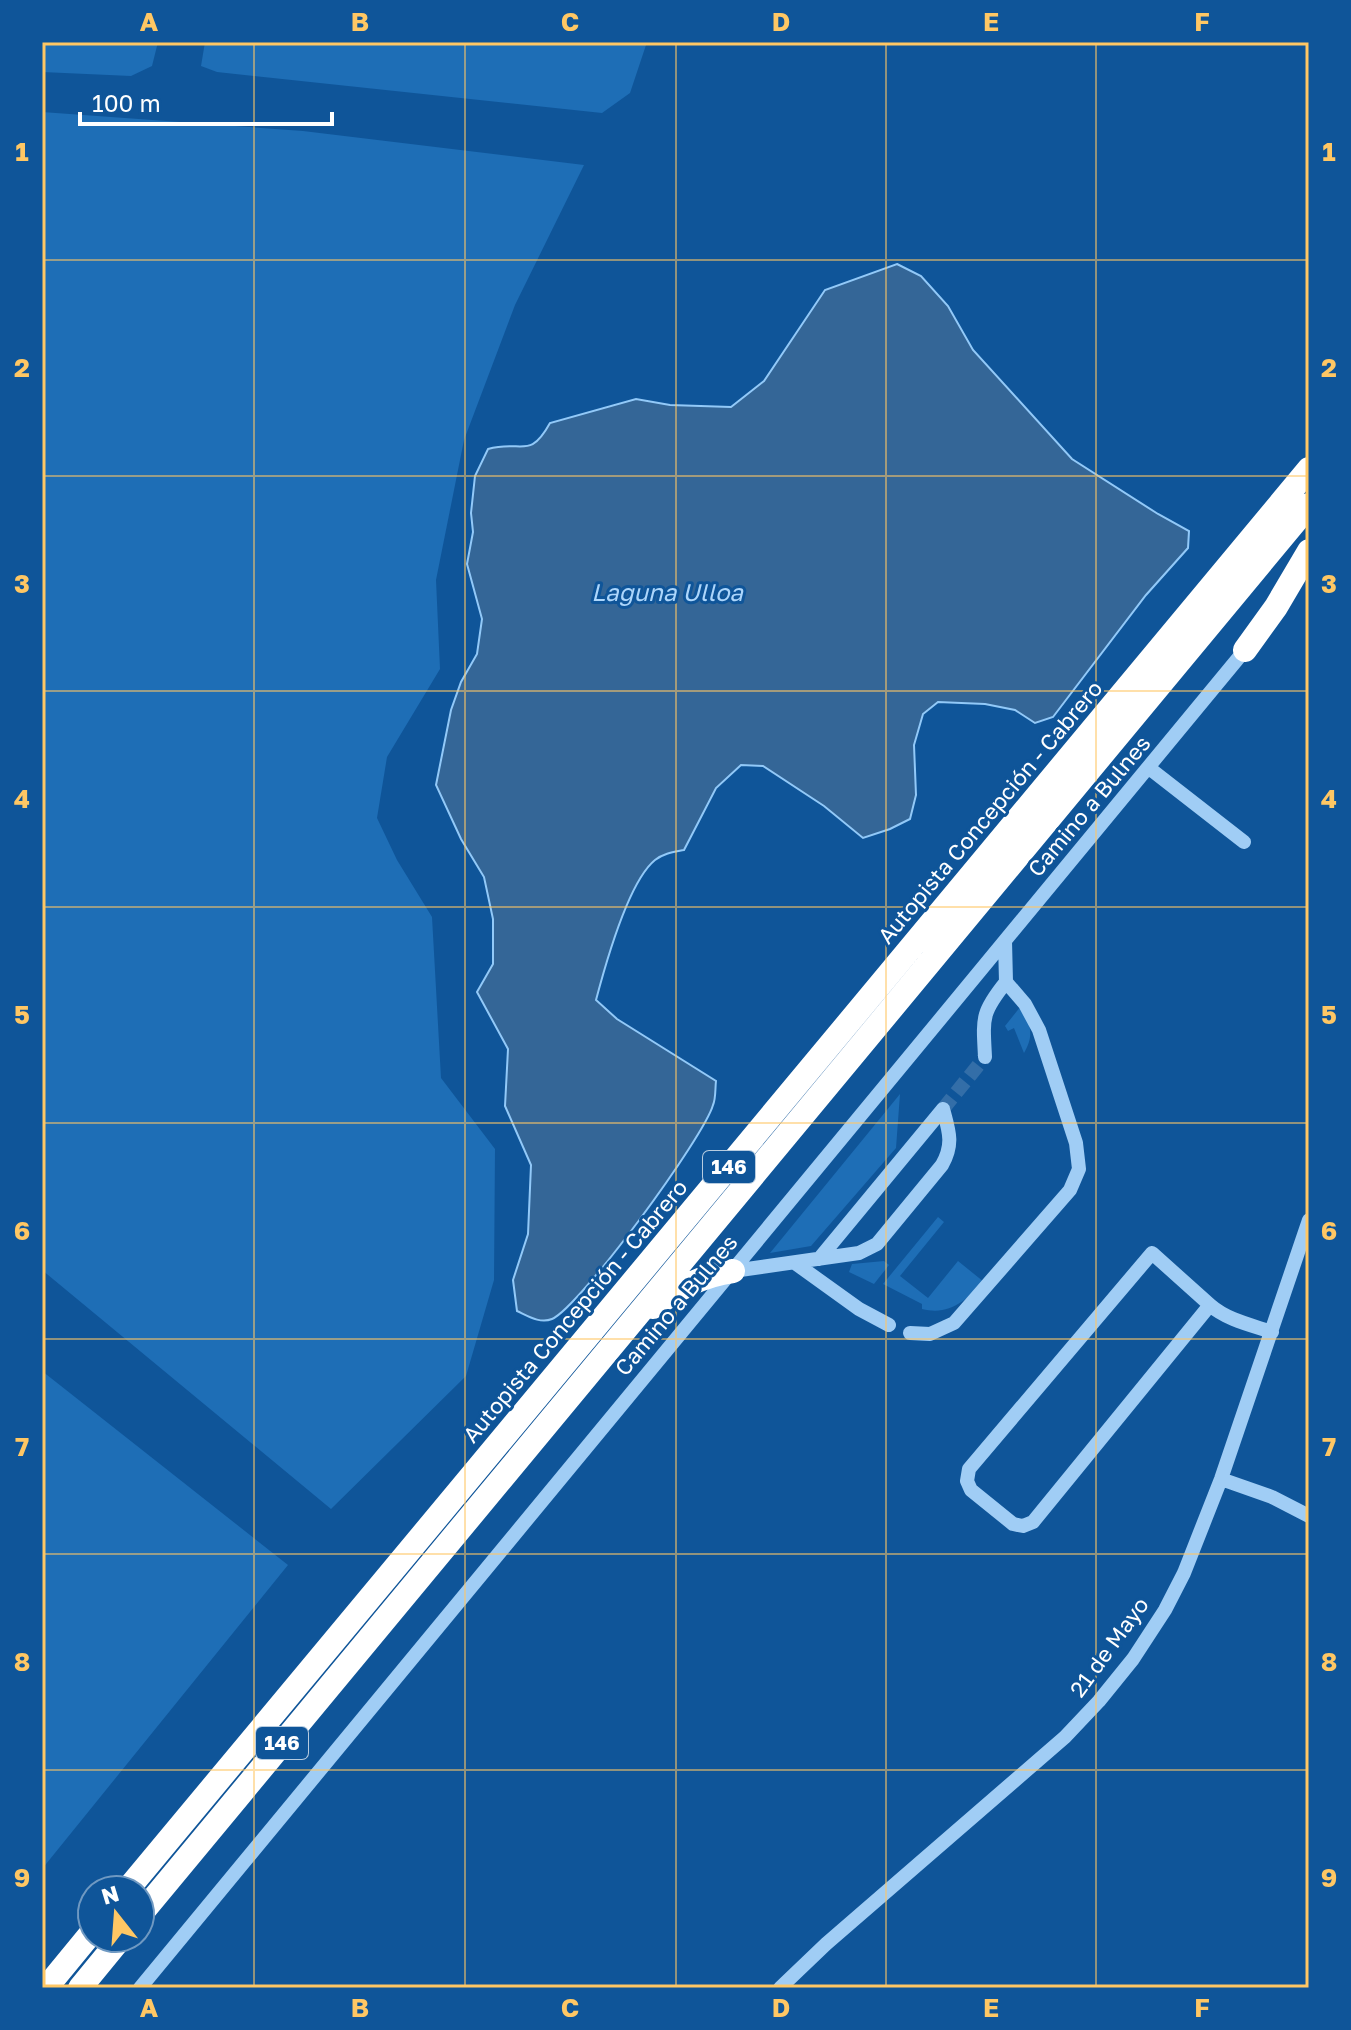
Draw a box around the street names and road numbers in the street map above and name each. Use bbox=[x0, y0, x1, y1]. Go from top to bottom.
street label: Autopista Concepción - Cabrero bbox=[872, 675, 1108, 949]
street label: Camino a Bulnes bbox=[1022, 730, 1156, 882]
road number: 146 bbox=[703, 1151, 755, 1183]
street label: Autopista Concepción - Cabrero bbox=[457, 1174, 693, 1448]
street label: Camino a Bulnes bbox=[609, 1229, 743, 1381]
street label: 21 de Mayo bbox=[1063, 1592, 1154, 1702]
road number: 146 bbox=[256, 1727, 308, 1759]

